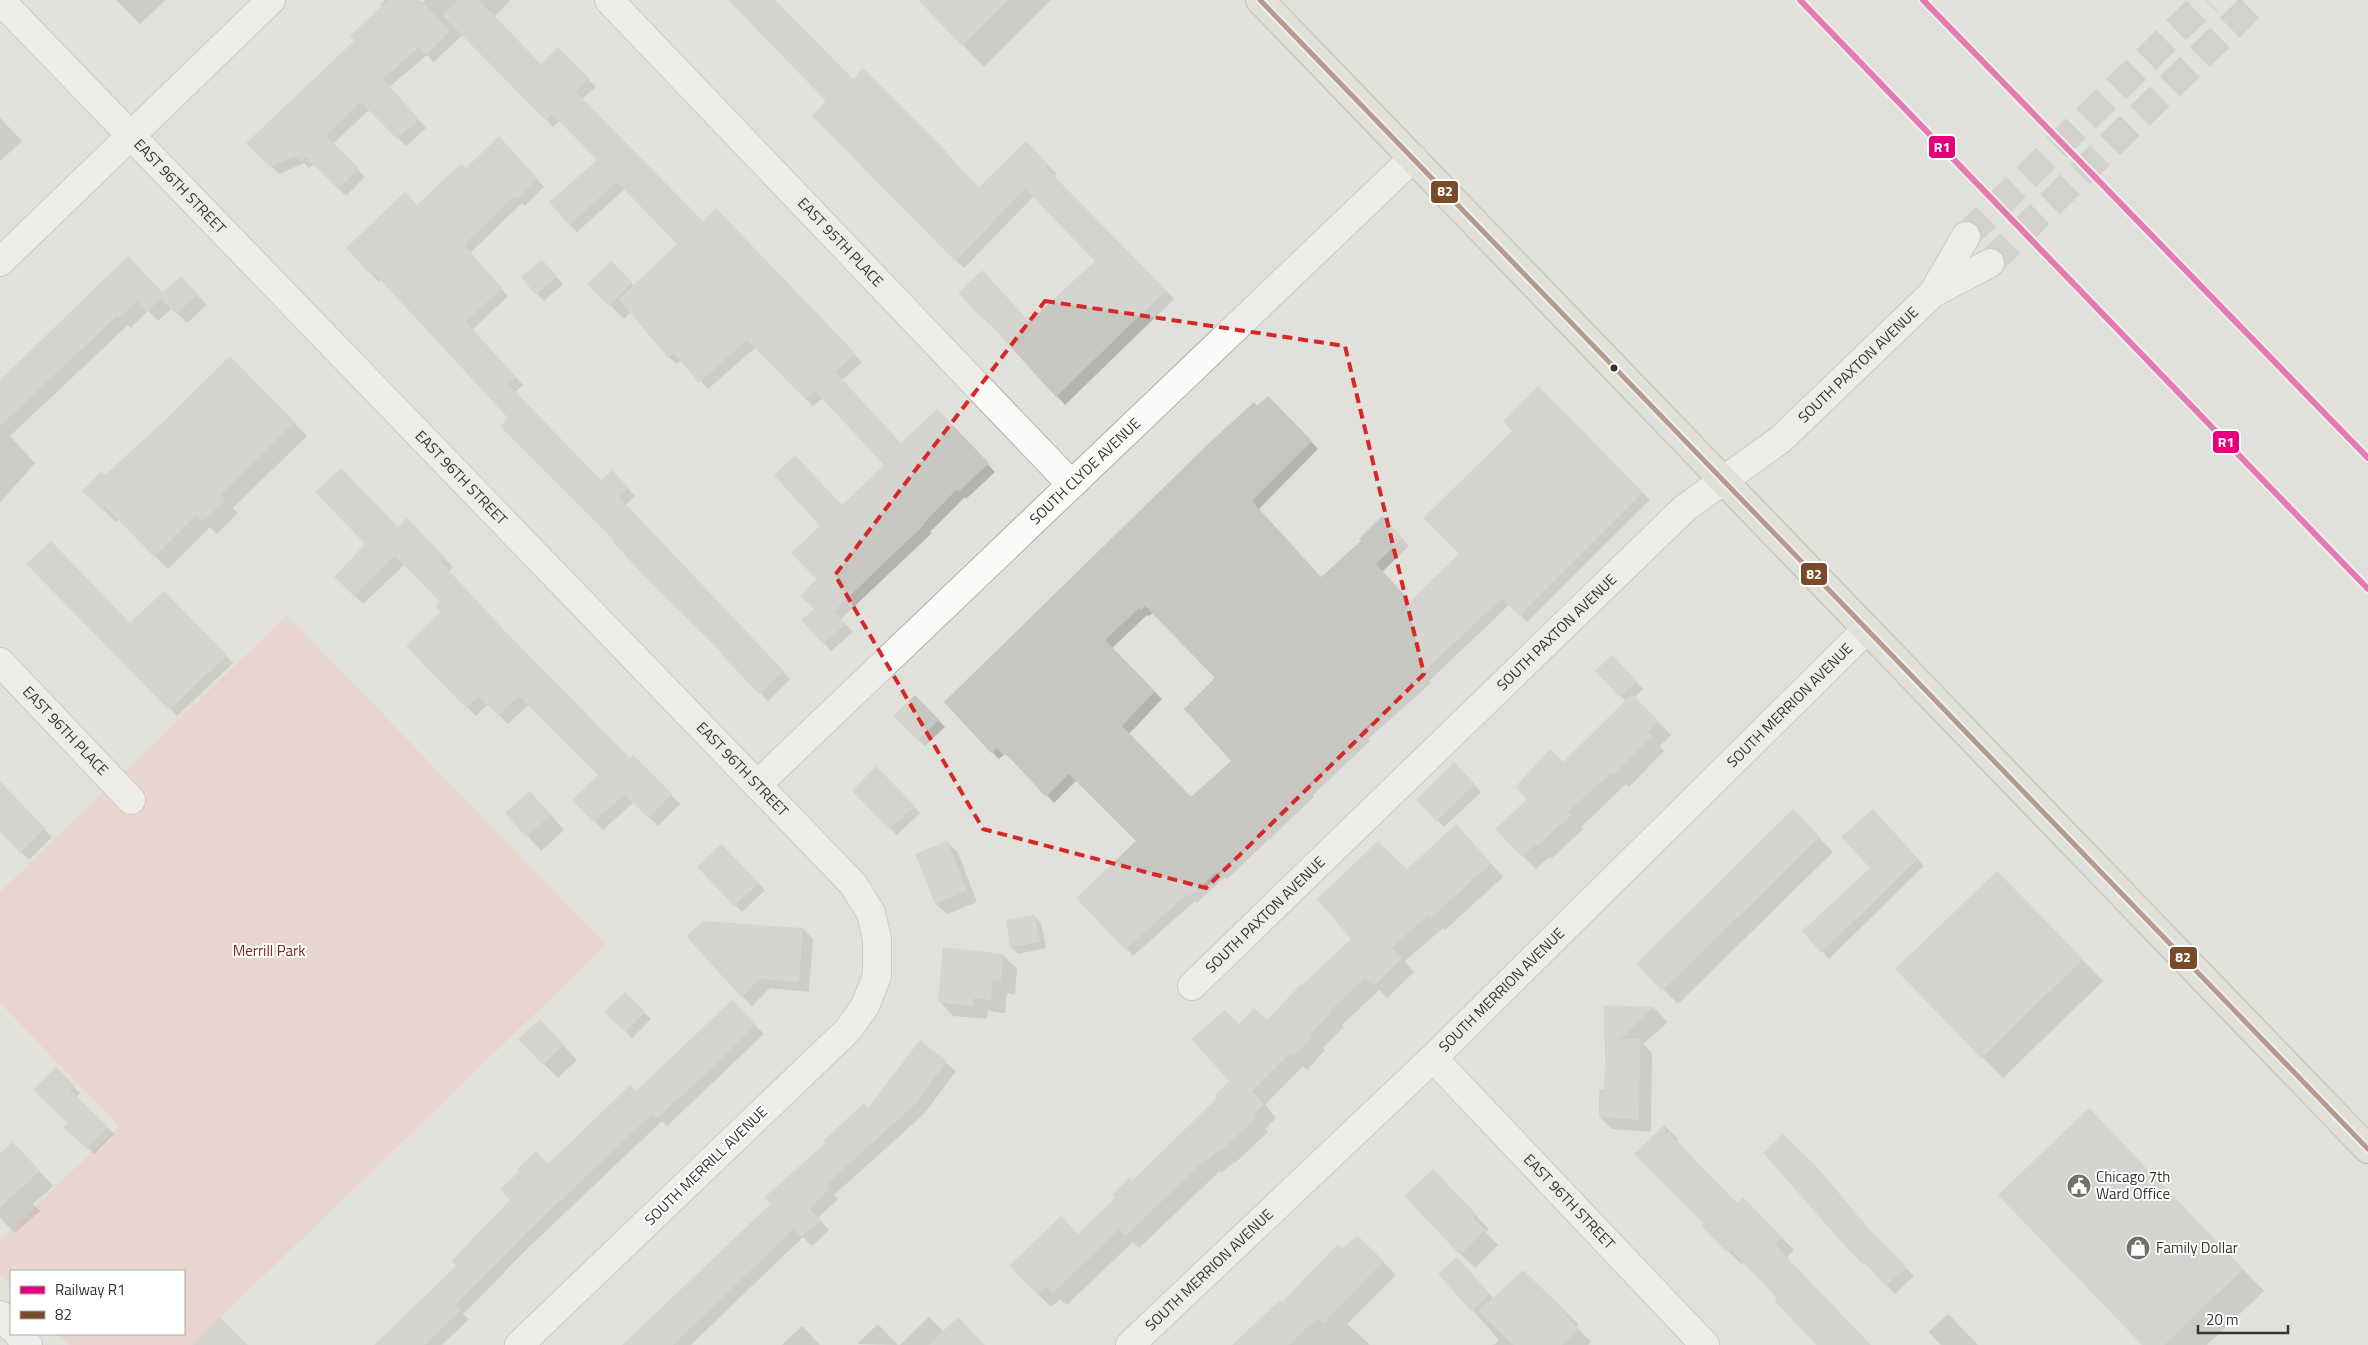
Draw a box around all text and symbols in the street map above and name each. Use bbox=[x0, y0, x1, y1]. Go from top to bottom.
street label: EAST 96TH STREET bbox=[129, 133, 232, 239]
line badge: R1 bbox=[1928, 135, 1956, 159]
text: R1 bbox=[1934, 136, 1950, 157]
line badge: 82 bbox=[1430, 180, 1459, 204]
text: 82 bbox=[1437, 180, 1453, 201]
street label: EAST 95TH PLACE bbox=[792, 192, 889, 292]
street label: SOUTH PAXTON AVENUE bbox=[1792, 301, 1923, 428]
unlabelled marker bbox=[1609, 363, 1619, 373]
street label: SOUTH CLYDE AVENUE bbox=[1024, 412, 1146, 530]
street label: EAST 96TH STREET bbox=[410, 425, 513, 530]
line badge: R1 bbox=[2212, 430, 2240, 454]
text: R1 bbox=[2218, 431, 2234, 452]
line badge: 82 bbox=[1800, 562, 1828, 586]
text: 82 bbox=[1806, 563, 1822, 584]
street label: SOUTH PAXTON AVENUE bbox=[1491, 568, 1622, 696]
street label: SOUTH MERRION AVENUE bbox=[1721, 637, 1858, 773]
street label: EAST 96TH PLACE bbox=[18, 681, 114, 781]
street label: EAST 96TH STREET bbox=[691, 716, 794, 822]
street label: SOUTH PAXTON AVENUE bbox=[1200, 851, 1330, 978]
street label: SOUTH MERRION AVENUE bbox=[1433, 922, 1570, 1057]
park label: Merrill Park bbox=[233, 939, 305, 962]
line badge: 82 bbox=[2169, 946, 2198, 970]
text: 82 bbox=[2175, 946, 2191, 967]
street label: SOUTH MERRILL AVENUE bbox=[639, 1101, 772, 1231]
street label: EAST 96TH STREET bbox=[1518, 1148, 1621, 1255]
place label: Chicago 7th Ward Office bbox=[2096, 1165, 2170, 1205]
public building icon: Chicago 7th Ward Office bbox=[2066, 1173, 2092, 1199]
street label: SOUTH MERRION AVENUE bbox=[1139, 1203, 1278, 1336]
shop icon: Family Dollar bbox=[2125, 1235, 2151, 1261]
place label: Family Dollar bbox=[2156, 1236, 2238, 1259]
legend bbox=[10, 1270, 185, 1335]
text: Railway R1 bbox=[55, 1278, 126, 1301]
scale bar bbox=[2198, 1302, 2288, 1334]
text: 82 bbox=[55, 1303, 72, 1326]
text: 20 m bbox=[2206, 1308, 2239, 1331]

